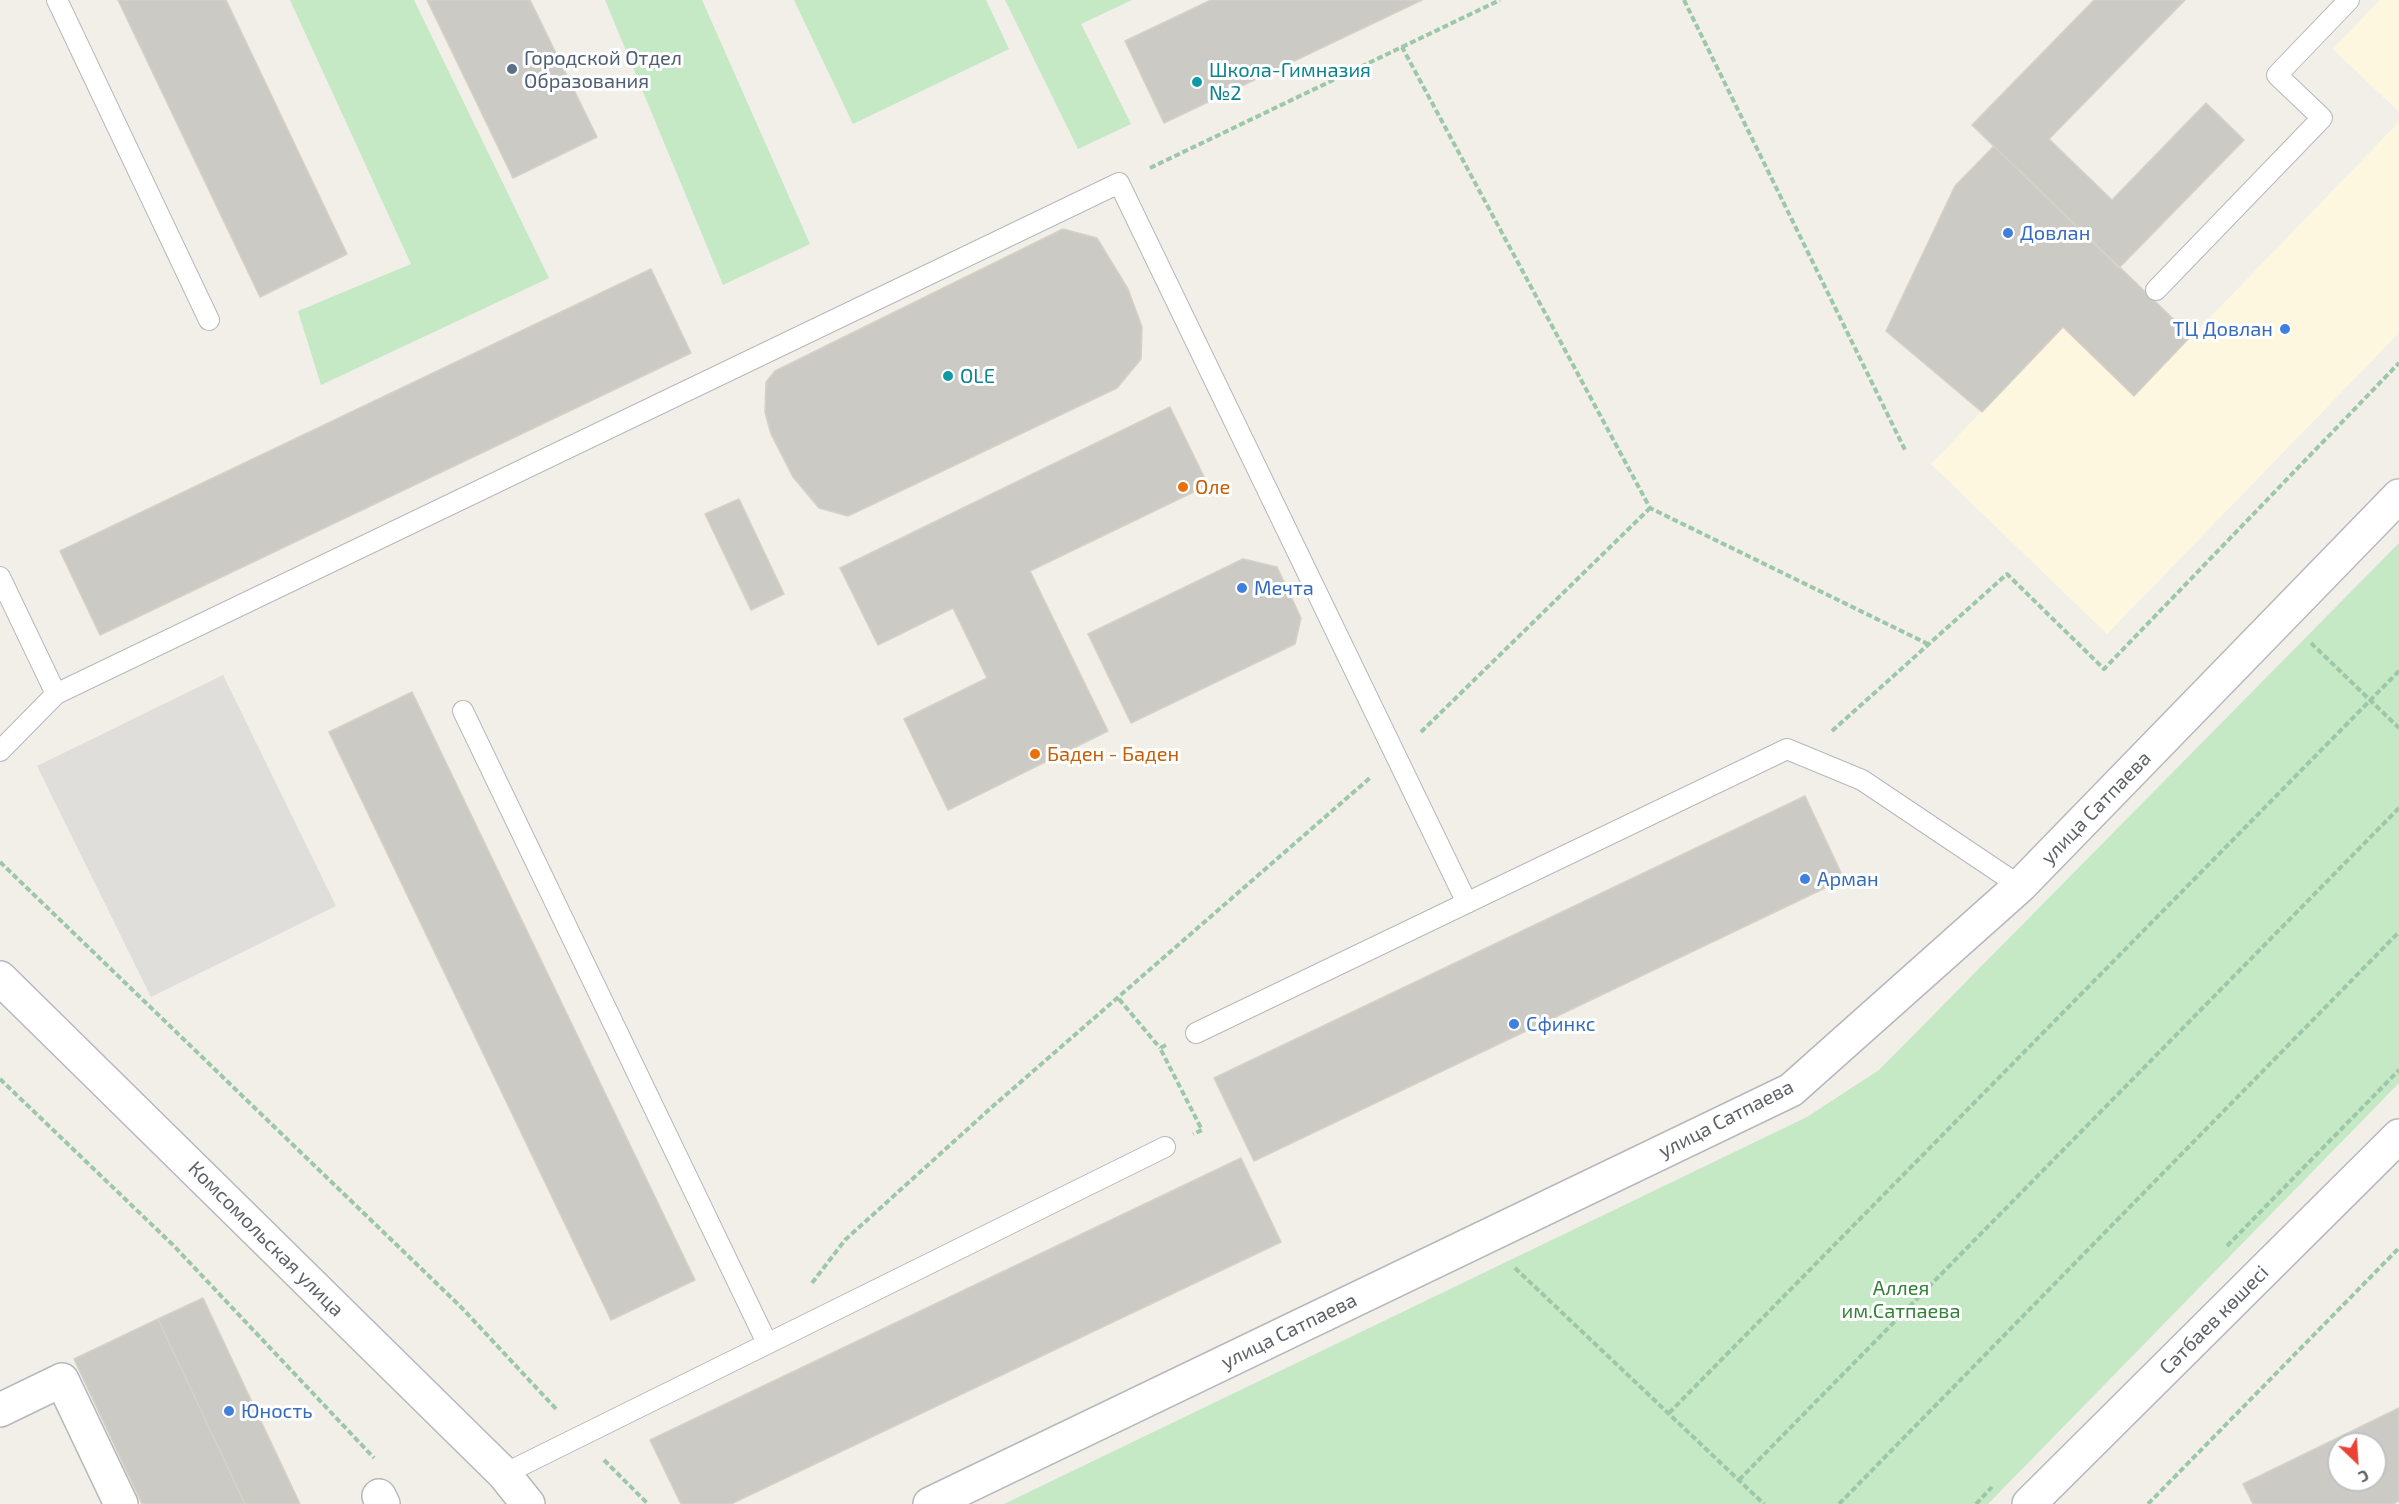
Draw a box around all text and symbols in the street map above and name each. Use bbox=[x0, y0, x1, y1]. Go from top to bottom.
place label: Городской Отдел Образования bbox=[524, 46, 682, 93]
place label: Школа-Гимназия №2 bbox=[1209, 58, 1371, 105]
marker: Городской Отдел Образования bbox=[505, 62, 519, 76]
marker: Школа-Гимназия №2 bbox=[1190, 75, 1204, 89]
place label: Довлан bbox=[2020, 221, 2090, 245]
marker: Довлан bbox=[2001, 226, 2015, 240]
place label: ТЦ Довлан bbox=[2173, 317, 2273, 341]
marker: ТЦ Довлан bbox=[2278, 322, 2292, 336]
place label: OLE bbox=[960, 364, 995, 388]
marker: OLE bbox=[941, 369, 955, 383]
place label: Оле bbox=[1195, 475, 1230, 499]
marker: Оле bbox=[1176, 480, 1190, 494]
place label: Мечта bbox=[1254, 576, 1314, 600]
marker: Мечта bbox=[1235, 581, 1249, 595]
place label: Баден - Баден bbox=[1047, 742, 1179, 766]
street label: улица Сатпаева bbox=[2036, 746, 2156, 870]
marker: Баден - Баден bbox=[1028, 747, 1042, 761]
place label: Арман bbox=[1817, 867, 1879, 891]
marker: Арман bbox=[1798, 872, 1812, 886]
place label: Сфинкс bbox=[1526, 1012, 1596, 1036]
marker: Сфинкс bbox=[1507, 1017, 1521, 1031]
street label: улица Сатпаева bbox=[1655, 1075, 1797, 1163]
street label: Комсомольская улица bbox=[183, 1156, 349, 1322]
street label: Сәтбаев көшесі bbox=[2154, 1260, 2274, 1380]
park label: Аллея им.Сатпаева bbox=[1842, 1276, 1960, 1323]
street label: улица Сатпаева bbox=[1217, 1288, 1361, 1374]
place label: Юность bbox=[241, 1399, 313, 1423]
marker: Юность bbox=[222, 1404, 236, 1418]
north arrow bbox=[2327, 1432, 2387, 1492]
text: С bbox=[2356, 1466, 2372, 1488]

